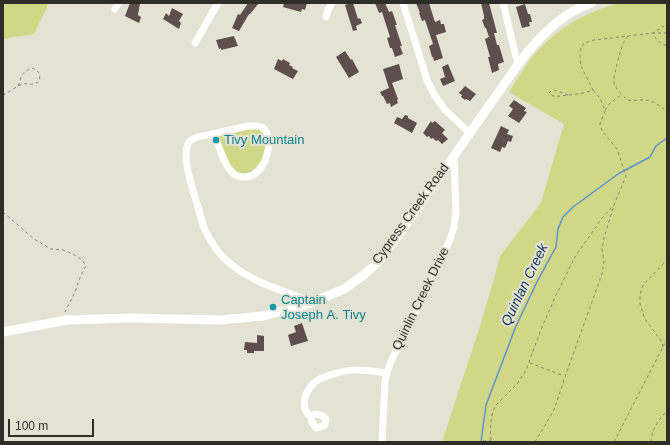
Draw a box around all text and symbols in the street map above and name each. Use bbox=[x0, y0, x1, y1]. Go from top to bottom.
place label: Tivy Mountain bbox=[224, 132, 304, 148]
marker: Tivy Mountain bbox=[211, 135, 221, 145]
street label: Cypress Creek Road bbox=[369, 161, 453, 267]
water label: Quinlan Creek bbox=[498, 241, 552, 329]
street label: Quinlin Creek Drive bbox=[389, 245, 453, 353]
place label: Captain Joseph A. Tivy bbox=[281, 292, 366, 323]
marker: Captain Joseph A. Tivy bbox=[268, 302, 278, 312]
scale bar bbox=[10, 411, 96, 437]
text: 100 m bbox=[15, 419, 48, 433]

